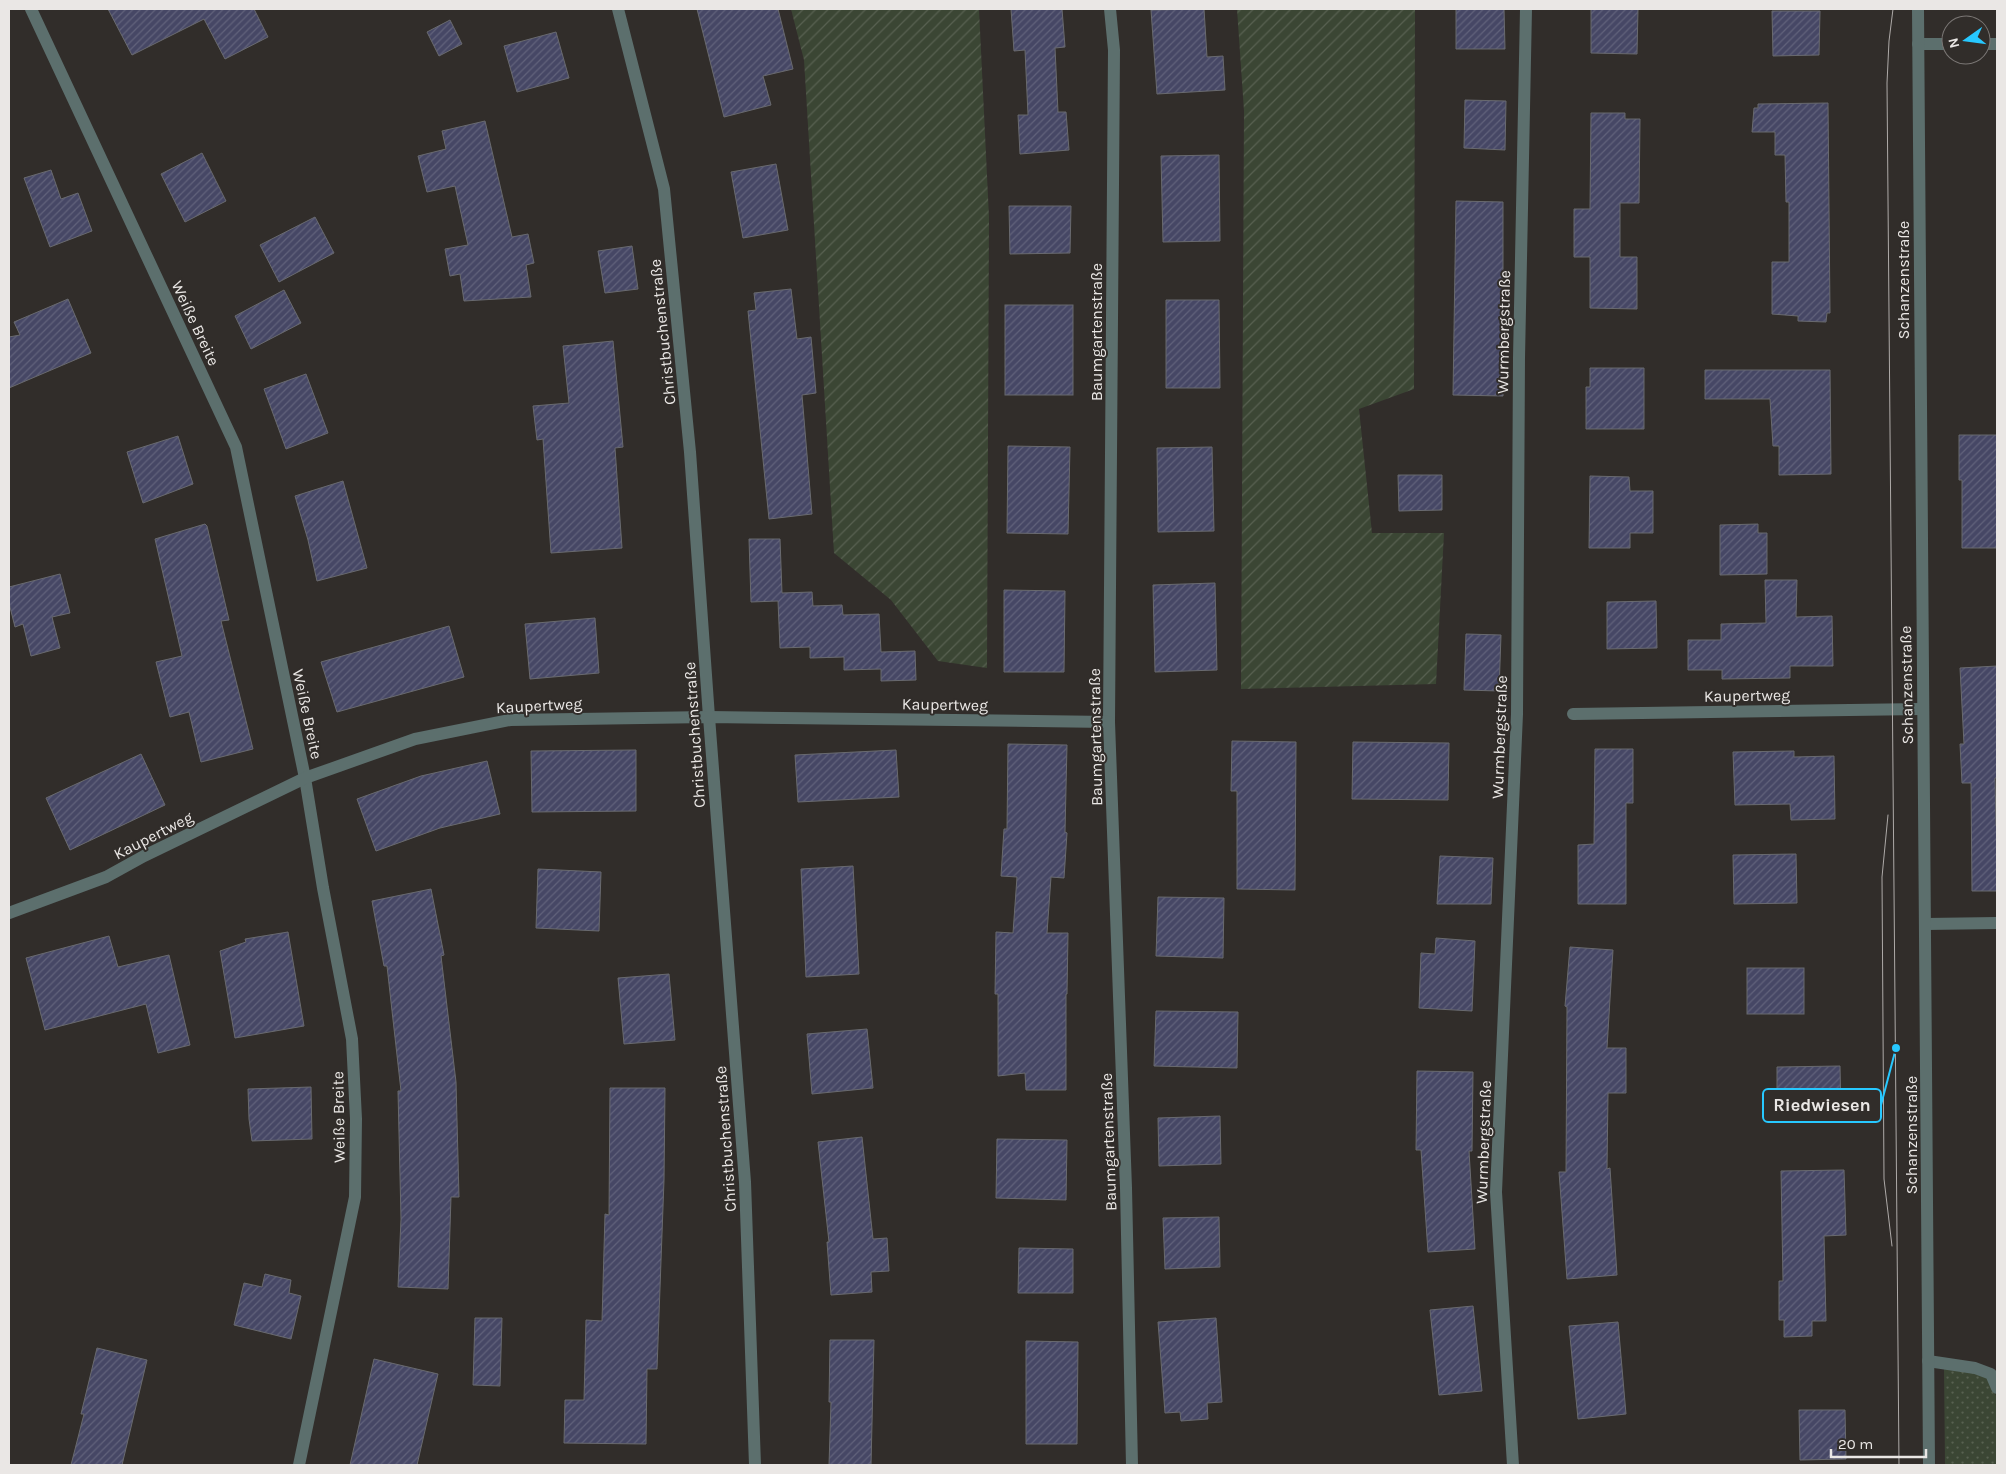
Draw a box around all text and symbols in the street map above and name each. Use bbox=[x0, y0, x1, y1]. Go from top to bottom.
north arrow bbox=[1941, 15, 1991, 65]
text: N bbox=[1944, 36, 1963, 50]
street label: Schanzenstraße bbox=[1894, 221, 1913, 339]
street label: Christbuchenstraße bbox=[645, 258, 680, 406]
street label: Baumgartenstraße bbox=[1087, 263, 1106, 401]
street label: Wurmbergstraße bbox=[1493, 270, 1514, 394]
street label: Weiße Breite bbox=[168, 278, 224, 369]
street label: Schanzenstraße bbox=[1896, 626, 1917, 744]
street label: Christbuchenstraße bbox=[680, 661, 709, 809]
street label: Weiße Breite bbox=[289, 667, 326, 761]
street label: Baumgartenstraße bbox=[1085, 668, 1106, 806]
street label: Wurmbergstraße bbox=[1488, 675, 1511, 799]
street label: Kaupertweg bbox=[1704, 685, 1790, 706]
street label: Kaupertweg bbox=[495, 694, 583, 717]
street label: Kaupertweg bbox=[902, 694, 988, 715]
street label: Kaupertweg bbox=[110, 807, 196, 864]
street label: Christbuchenstraße bbox=[711, 1065, 740, 1213]
street label: Weiße Breite bbox=[328, 1071, 349, 1163]
street label: Baumgartenstraße bbox=[1097, 1073, 1120, 1211]
street label: Schanzenstraße bbox=[1902, 1076, 1921, 1194]
street label: Wurmbergstraße bbox=[1472, 1080, 1495, 1204]
callout: Riedwiesen bbox=[1763, 1089, 1881, 1122]
text: Riedwiesen bbox=[1773, 1094, 1871, 1116]
scale bar bbox=[1831, 1426, 1926, 1458]
text: 20 m bbox=[1838, 1435, 1873, 1453]

